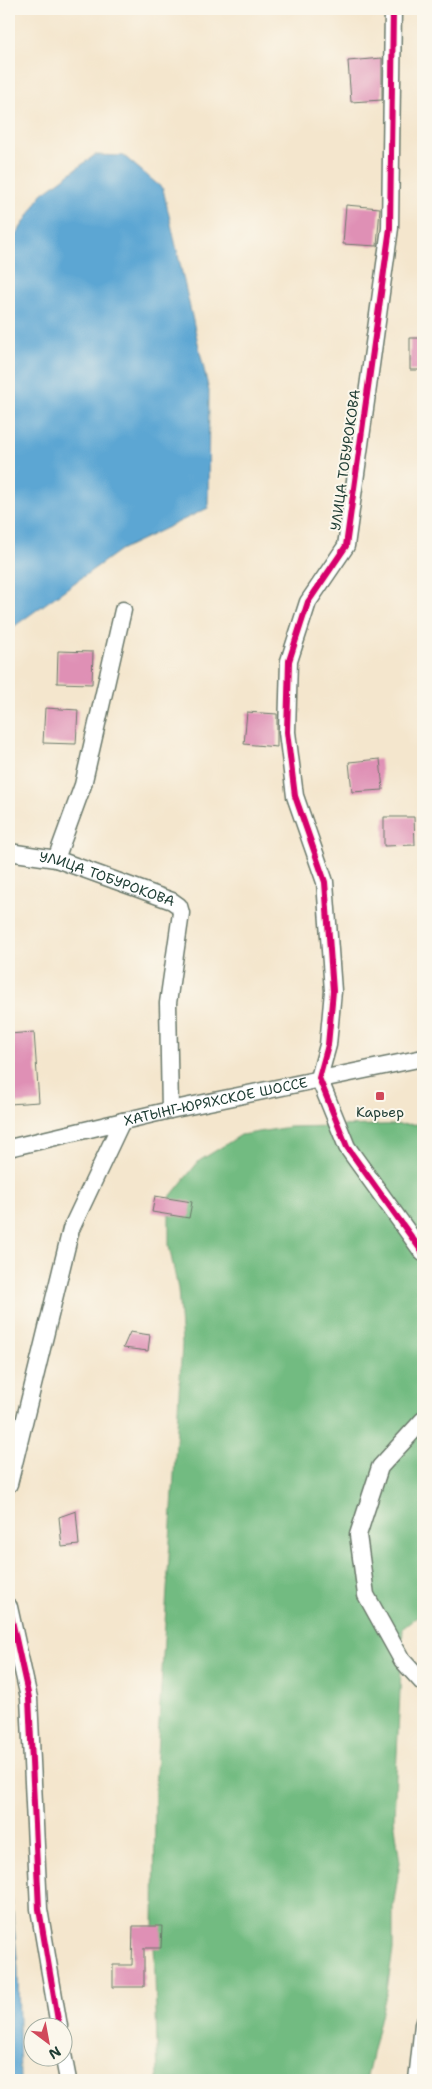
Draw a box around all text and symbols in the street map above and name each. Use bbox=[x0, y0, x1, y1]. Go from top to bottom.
street label: УЛИЦА ТОБУРОКОВА bbox=[326, 388, 364, 532]
street label: УЛИЦА ТОБУРОКОВА bbox=[38, 848, 177, 910]
street label: ХАТЫНГ-ЮРЯХСКОЕ ШОССЕ bbox=[122, 1073, 309, 1130]
marker: Карьер bbox=[374, 1090, 386, 1102]
place label: Карьер bbox=[356, 1103, 404, 1121]
north arrow bbox=[22, 2016, 72, 2066]
text: N bbox=[45, 2042, 64, 2064]

